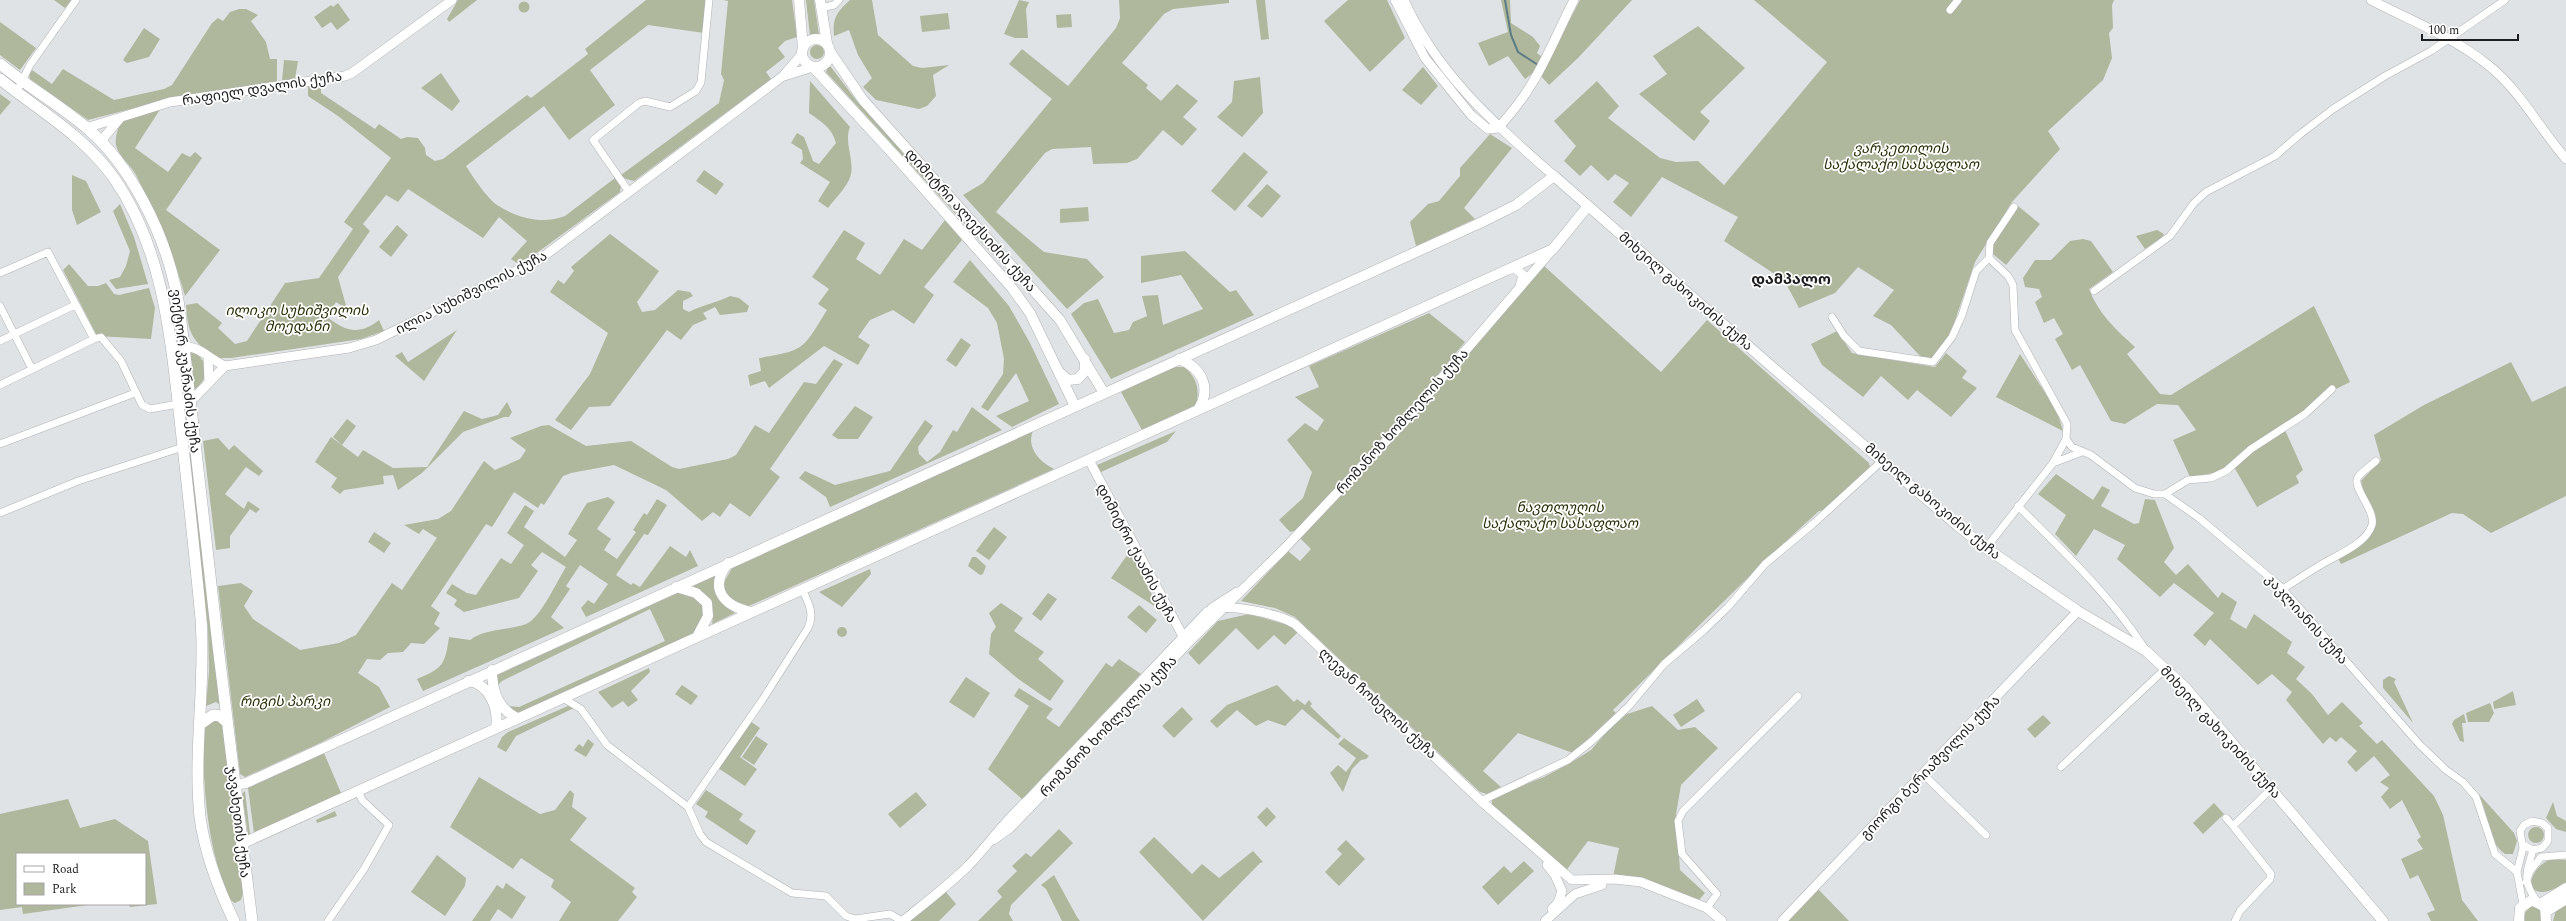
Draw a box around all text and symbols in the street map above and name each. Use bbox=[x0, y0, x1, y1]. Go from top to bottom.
scale bar bbox=[2422, 16, 2518, 42]
text: 100 m bbox=[2428, 21, 2459, 40]
street label: რაფიელ დვალის ქუჩა bbox=[181, 65, 343, 111]
park label: ვარკეთილის საქალაქო სასაფლაო bbox=[1823, 138, 1980, 175]
street label: დიმიტრი ალექსიძის ქუჩა bbox=[900, 144, 1041, 297]
street label: მიხეილ გახოკიძის ქუჩა bbox=[1614, 227, 1758, 356]
street label: ილია სუხიშვილის ქუჩა bbox=[392, 245, 551, 340]
district label: დამპალო bbox=[1751, 268, 1831, 291]
street label: ვიქტორ კუპრაძის ქუჩა bbox=[165, 288, 206, 454]
park label: ილიკო სუხიშვილის მოედანი bbox=[226, 300, 369, 337]
street label: რომანოზ ხომლელის ქუჩა bbox=[1331, 344, 1474, 499]
street label: მიხეილ გახოკიძის ქუჩა bbox=[1860, 438, 2005, 565]
street label: დიმიტრი ქააძის ქუჩა bbox=[1091, 480, 1182, 627]
park label: ნავთლუღის საქალაქო სასაფლაო bbox=[1482, 497, 1639, 534]
street label: კაკლიანის ქუჩა bbox=[2260, 569, 2353, 669]
street label: ლევან ჩოხელის ქუჩა bbox=[1314, 643, 1441, 764]
street label: რომანოზ ხომლელის ქუჩა bbox=[1035, 651, 1182, 802]
street label: მიხეილ გახოკიძის ქუჩა bbox=[2155, 661, 2286, 803]
street label: გიორგი ბერიაშვილის ქუჩა bbox=[1856, 690, 2005, 844]
park label: რიგის პარკი bbox=[240, 691, 331, 712]
street label: ჯავახეთის ქუჩა bbox=[221, 765, 256, 879]
legend bbox=[16, 853, 146, 905]
text: Road bbox=[52, 860, 79, 879]
text: Park bbox=[52, 880, 77, 899]

